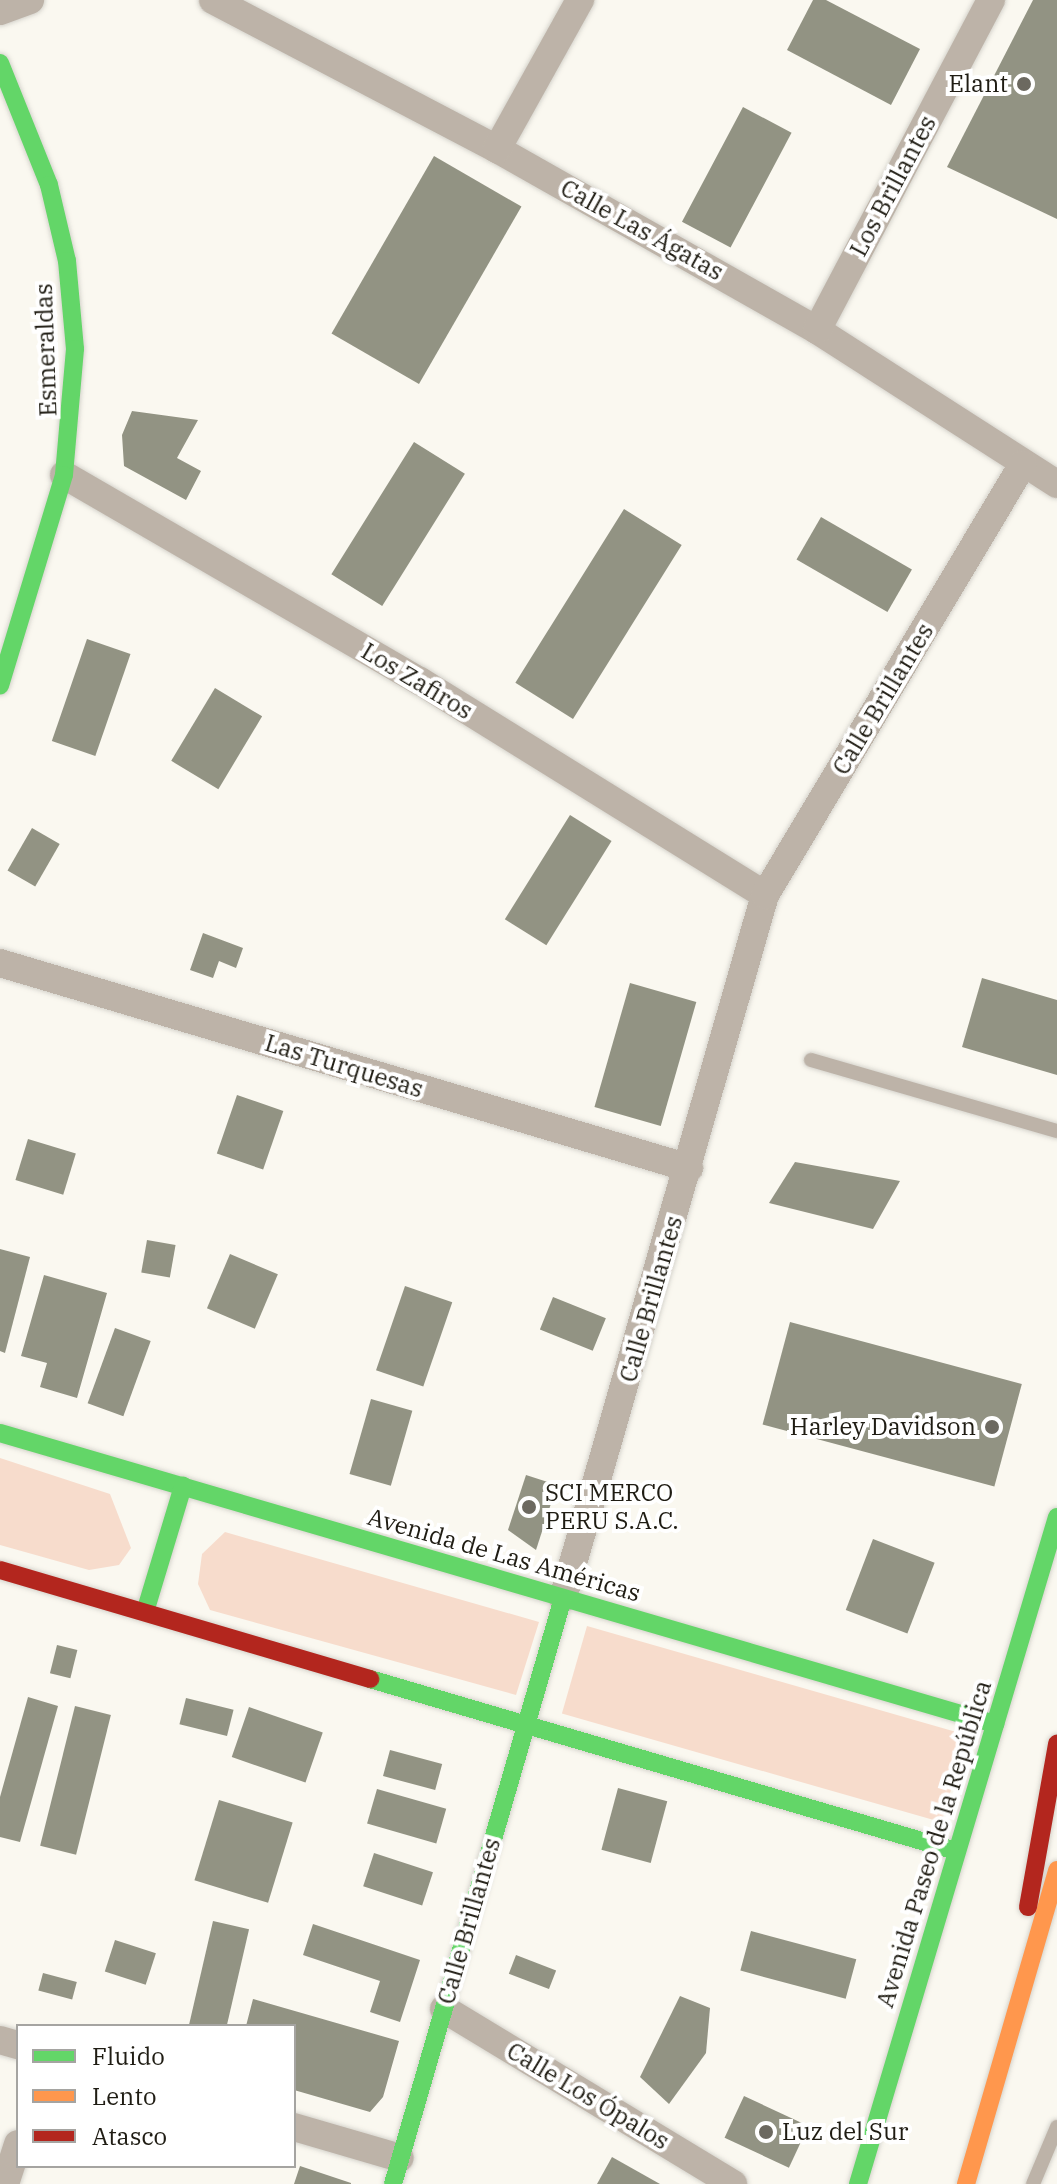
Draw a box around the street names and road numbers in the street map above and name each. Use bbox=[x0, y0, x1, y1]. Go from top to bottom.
street label: Los Brillantes bbox=[844, 111, 942, 261]
street label: Calle Las Ágatas bbox=[556, 173, 728, 287]
street label: Esmeraldas bbox=[29, 283, 63, 417]
street label: Calle Brillantes bbox=[827, 618, 939, 780]
street label: Los Zafiros bbox=[356, 637, 478, 725]
street label: Las Turquesas bbox=[261, 1028, 427, 1104]
street label: Calle Brillantes bbox=[614, 1213, 688, 1385]
street label: Avenida de Las Américas bbox=[364, 1502, 644, 1608]
street label: Avenida Paseo de la República bbox=[870, 1677, 998, 2011]
street label: Calle Brillantes bbox=[432, 1835, 506, 2007]
street label: Calle Los Ópalos bbox=[502, 2036, 674, 2156]

